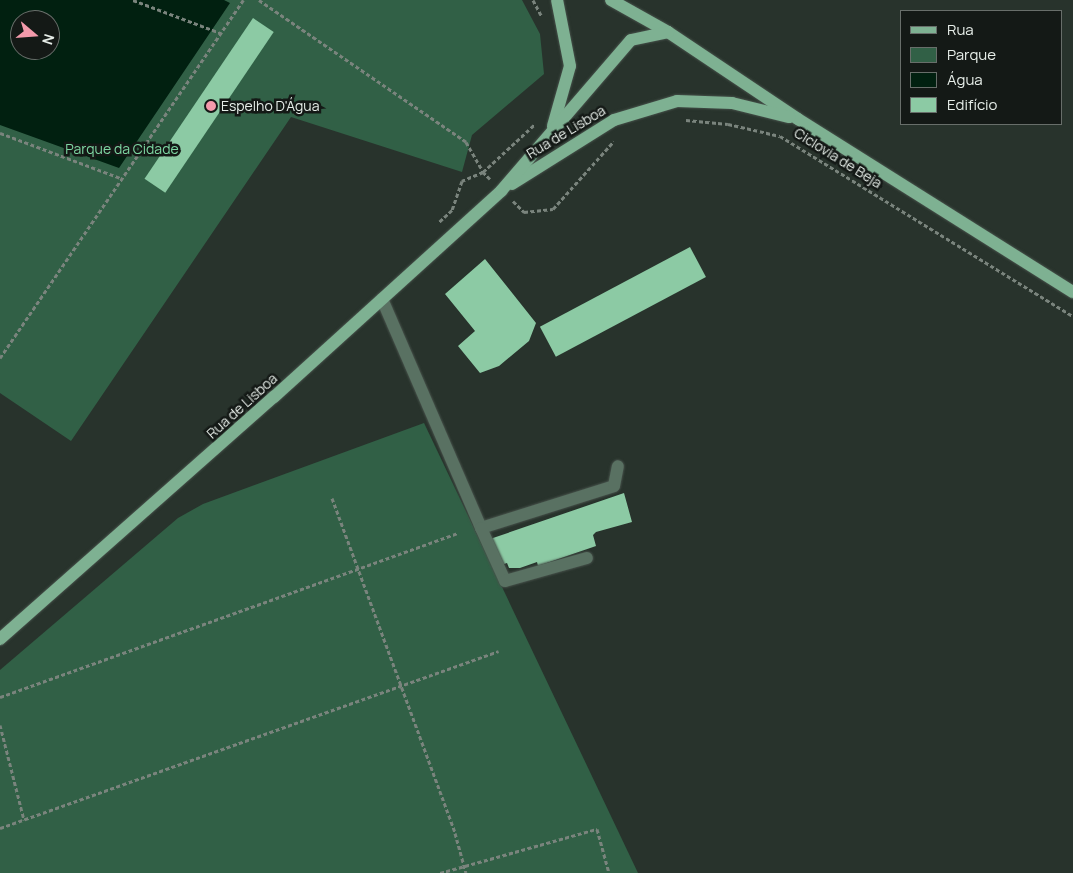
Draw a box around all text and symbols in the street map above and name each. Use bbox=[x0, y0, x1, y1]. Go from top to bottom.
north arrow bbox=[10, 10, 60, 60]
legend bbox=[900, 10, 1063, 125]
text: Rua bbox=[947, 19, 974, 40]
text: N bbox=[38, 32, 59, 47]
text: Parque bbox=[947, 44, 996, 65]
text: Água bbox=[947, 69, 983, 90]
text: Edifício bbox=[947, 94, 997, 115]
place label: Espelho D'Água bbox=[221, 98, 319, 114]
marker: Espelho D'Água bbox=[205, 100, 217, 112]
street label: Rua de Lisboa bbox=[523, 102, 609, 162]
street label: Ciclovia de Beja bbox=[791, 124, 885, 192]
park label: Parque da Cidade bbox=[65, 141, 179, 157]
street label: Rua de Lisboa bbox=[203, 370, 281, 442]

